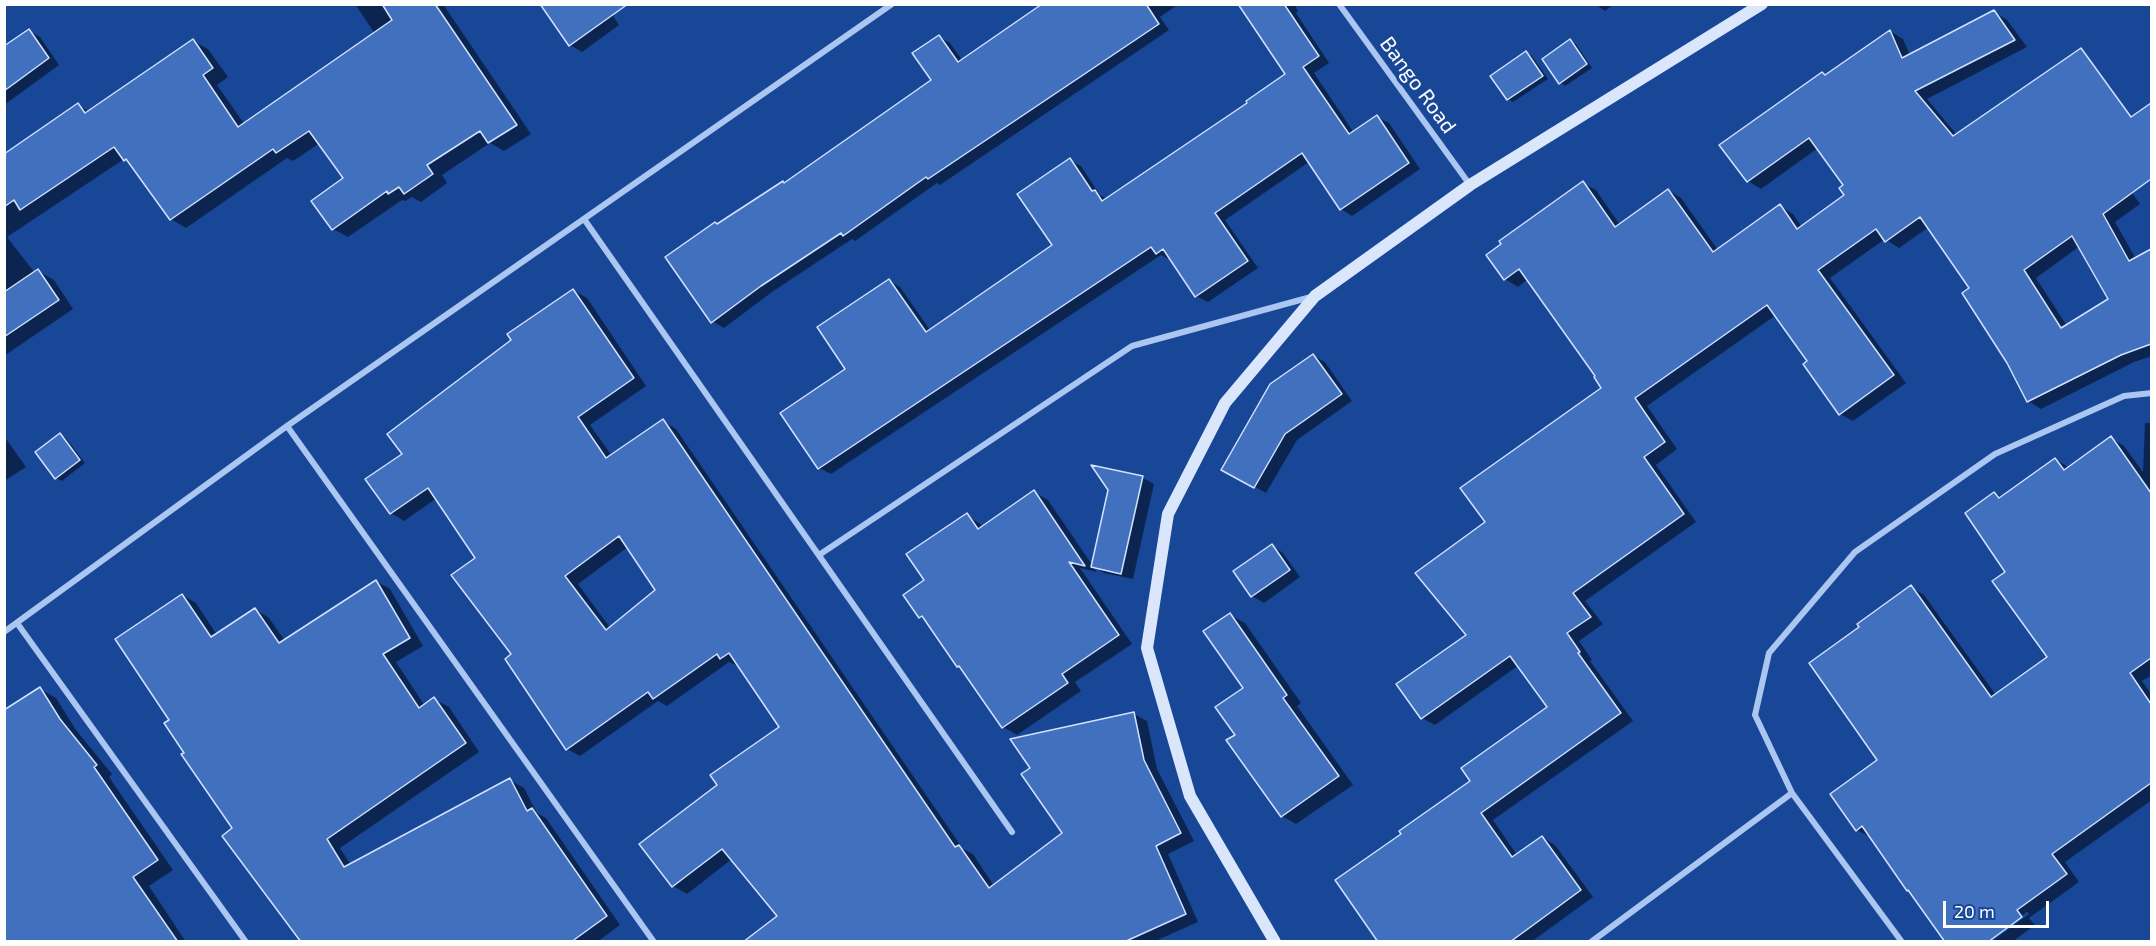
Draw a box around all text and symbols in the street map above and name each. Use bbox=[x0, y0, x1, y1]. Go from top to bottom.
street label: Bango Road bbox=[1374, 32, 1462, 138]
scale bar bbox=[1946, 889, 2052, 927]
text: 20 m bbox=[1954, 900, 1995, 922]

